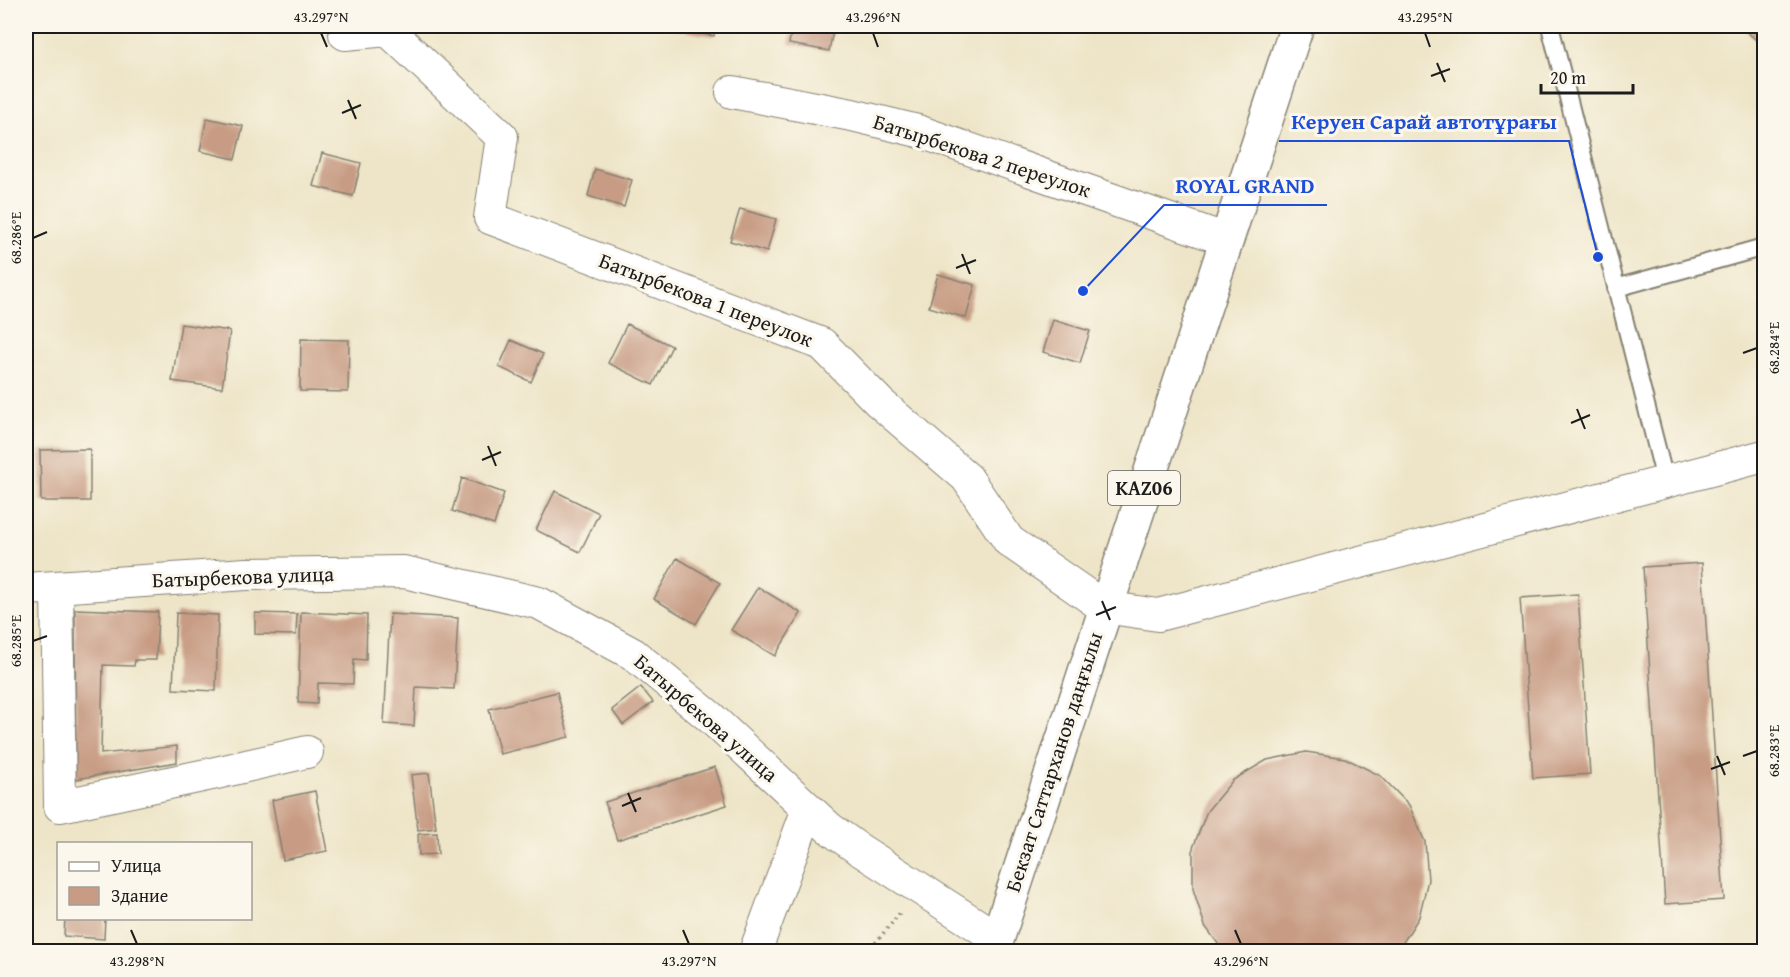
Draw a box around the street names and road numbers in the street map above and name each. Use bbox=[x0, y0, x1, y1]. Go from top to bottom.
street label: Батырбекова 2 переулок bbox=[869, 106, 1095, 205]
street label: Батырбекова 1 переулок bbox=[595, 244, 818, 355]
road number: KАZ06 bbox=[1108, 471, 1180, 505]
street label: Батырбекова улица bbox=[152, 558, 334, 595]
street label: Бекзат Саттарханов даңғылы bbox=[997, 628, 1110, 896]
street label: Батырбекова улица bbox=[627, 646, 785, 789]

